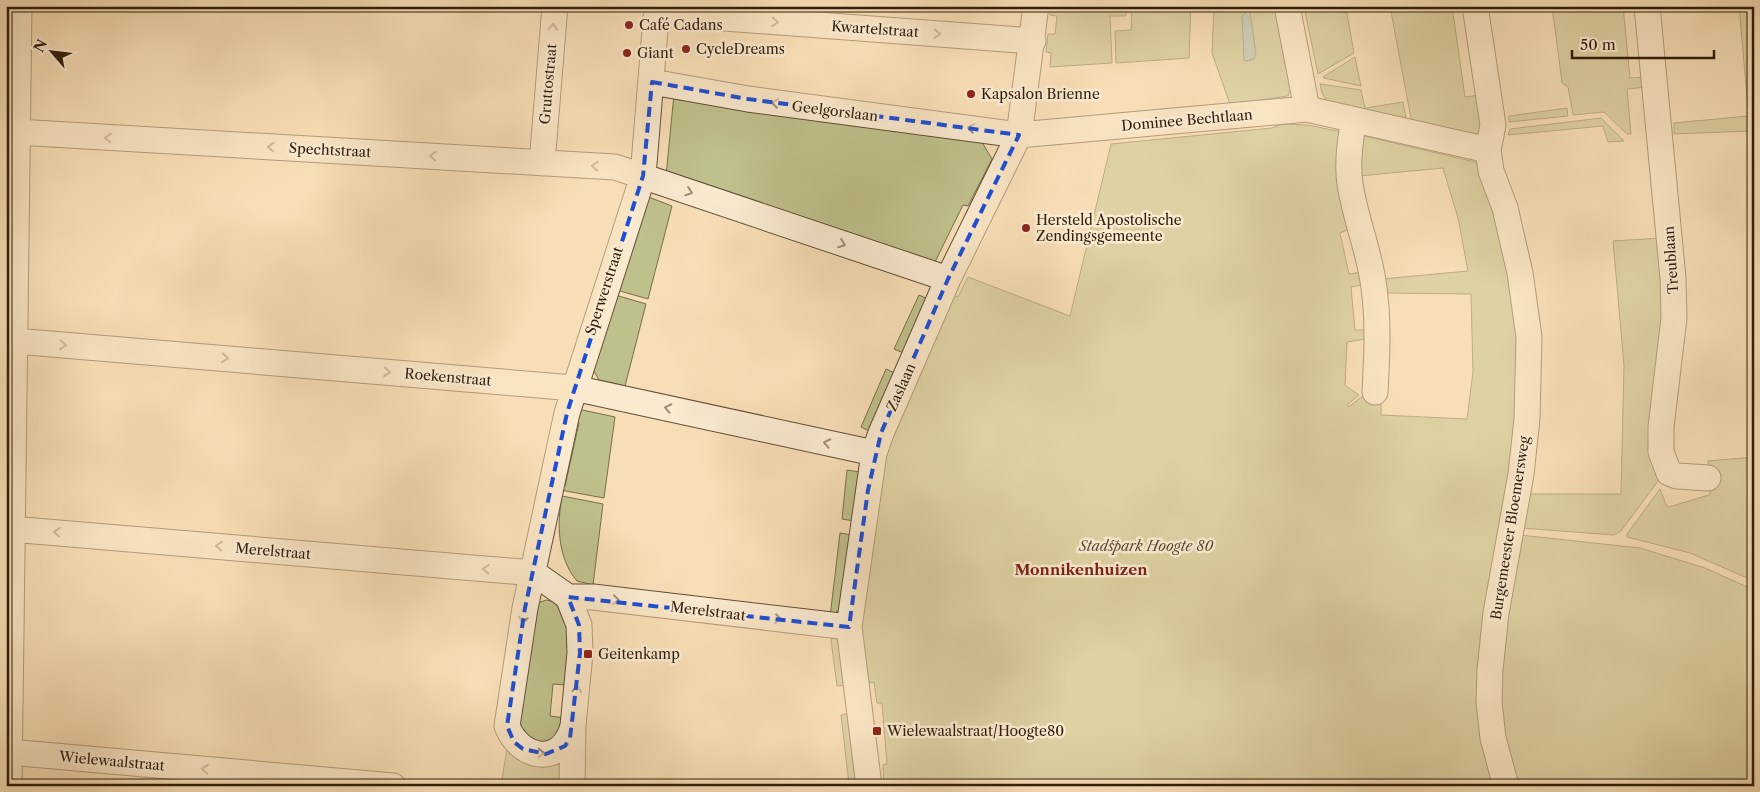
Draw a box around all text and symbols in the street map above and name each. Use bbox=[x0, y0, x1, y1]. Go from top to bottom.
place label: Café Cadans bbox=[639, 16, 723, 34]
one-way arrow bbox=[772, 16, 780, 27]
street label: Kwartelstraat bbox=[831, 17, 919, 41]
marker: Café Cadans bbox=[623, 19, 635, 31]
one-way arrow bbox=[548, 23, 559, 31]
north arrow bbox=[28, 28, 78, 78]
one-way arrow bbox=[934, 28, 942, 39]
scale bar bbox=[1572, 28, 1715, 60]
text: 50 m bbox=[1580, 35, 1616, 54]
text: N bbox=[30, 36, 51, 55]
place label: CycleDreams bbox=[696, 40, 785, 58]
street label: Gruttostraat bbox=[536, 43, 560, 125]
marker: CycleDreams bbox=[680, 43, 692, 55]
place label: Giant bbox=[637, 44, 674, 62]
marker: Giant bbox=[621, 47, 633, 59]
place label: Kapsalon Brienne bbox=[981, 85, 1100, 103]
marker: Kapsalon Brienne bbox=[965, 88, 977, 100]
street label: Geelgorslaan bbox=[791, 97, 879, 125]
one-way arrow bbox=[771, 98, 779, 109]
street label: Dominee Bechtlaan bbox=[1121, 105, 1254, 135]
one-way arrow bbox=[966, 123, 974, 134]
one-way arrow bbox=[104, 132, 112, 143]
street label: Spechtstraat bbox=[288, 139, 372, 161]
one-way arrow bbox=[266, 142, 274, 153]
one-way arrow bbox=[429, 151, 437, 162]
one-way arrow bbox=[591, 161, 599, 172]
one-way arrow bbox=[684, 186, 692, 196]
place label: Hersteld Apostolische Zendingsgemeente bbox=[1036, 211, 1182, 245]
marker: Hersteld Apostolische Zendingsgemeente bbox=[1020, 222, 1032, 234]
street label: Treublaan bbox=[1660, 225, 1682, 295]
one-way arrow bbox=[838, 238, 846, 248]
street label: Sperwerstraat bbox=[581, 244, 627, 338]
one-way arrow bbox=[60, 339, 68, 350]
one-way arrow bbox=[222, 353, 230, 364]
street label: Zaslaan bbox=[882, 360, 920, 414]
street label: Roekenstraat bbox=[404, 364, 492, 390]
one-way arrow bbox=[384, 366, 392, 377]
one-way arrow bbox=[663, 404, 672, 414]
street label: Burgemeester Bloemersweg bbox=[1487, 434, 1534, 621]
one-way arrow bbox=[822, 438, 831, 449]
one-way arrow bbox=[53, 527, 61, 538]
park label: Stadspark Hoogte 80 bbox=[1078, 537, 1214, 555]
street label: Merelstraat bbox=[234, 539, 312, 563]
one-way arrow bbox=[215, 541, 223, 552]
district label: Monnikenhuizen bbox=[1015, 560, 1148, 579]
one-way arrow bbox=[481, 563, 489, 574]
one-way arrow bbox=[613, 594, 621, 605]
street label: Merelstraat bbox=[669, 597, 747, 625]
one-way arrow bbox=[774, 613, 782, 624]
one-way arrow bbox=[518, 617, 529, 625]
place label: Geitenkamp bbox=[598, 645, 680, 663]
marker: Geitenkamp bbox=[582, 648, 594, 660]
one-way arrow bbox=[571, 685, 582, 693]
place label: Wielewaalstraat/Hoogte80 bbox=[886, 722, 1064, 740]
marker: Wielewaalstraat/Hoogte80 bbox=[871, 725, 883, 737]
street label: Wielewaalstraat bbox=[58, 747, 166, 775]
one-way arrow bbox=[538, 748, 546, 758]
one-way arrow bbox=[201, 764, 209, 775]

